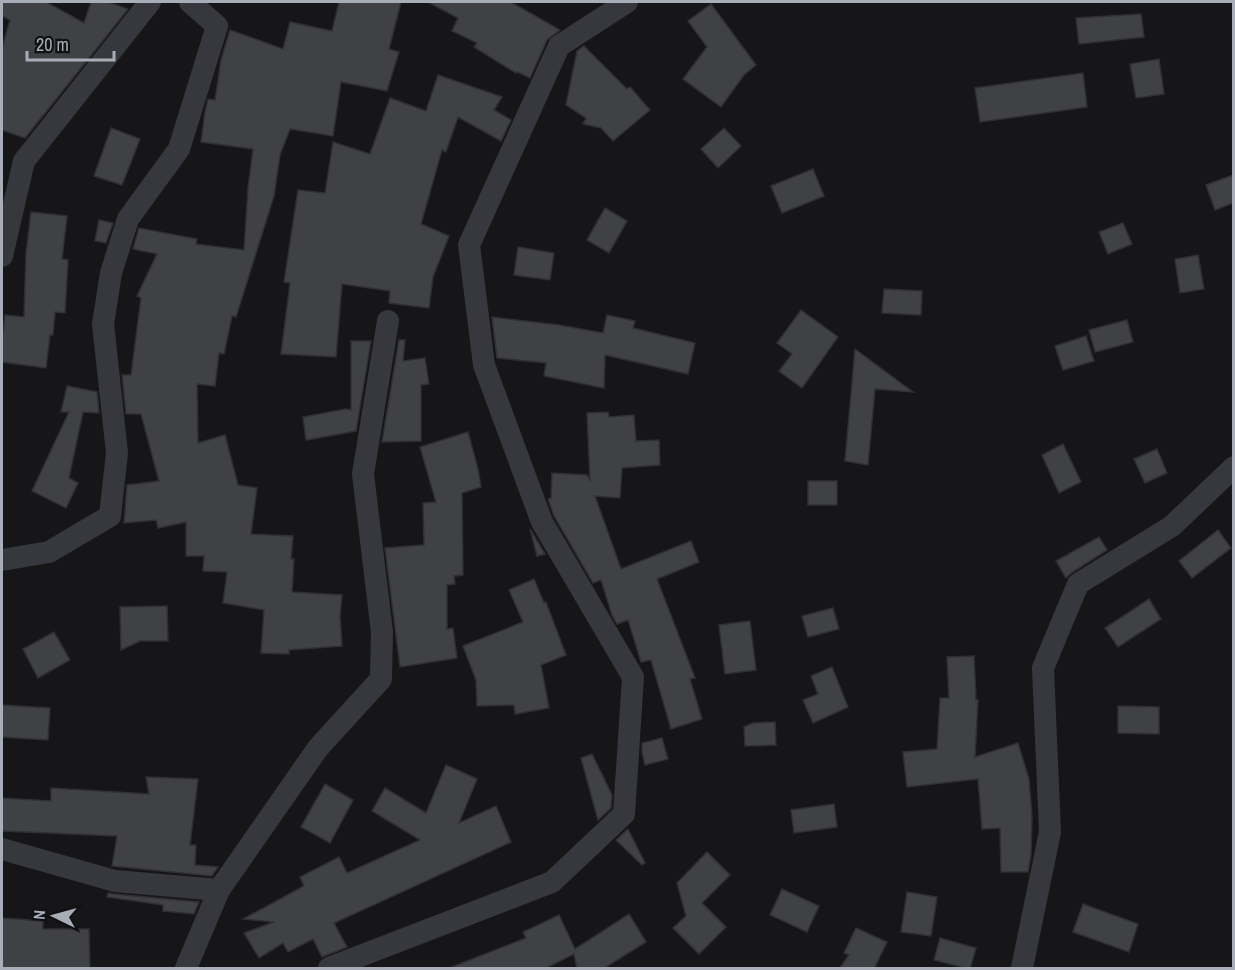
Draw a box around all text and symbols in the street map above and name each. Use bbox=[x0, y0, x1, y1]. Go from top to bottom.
scale bar bbox=[27, 24, 114, 62]
text: 20 m bbox=[36, 32, 69, 57]
north arrow bbox=[24, 886, 84, 946]
text: N bbox=[28, 909, 50, 920]

